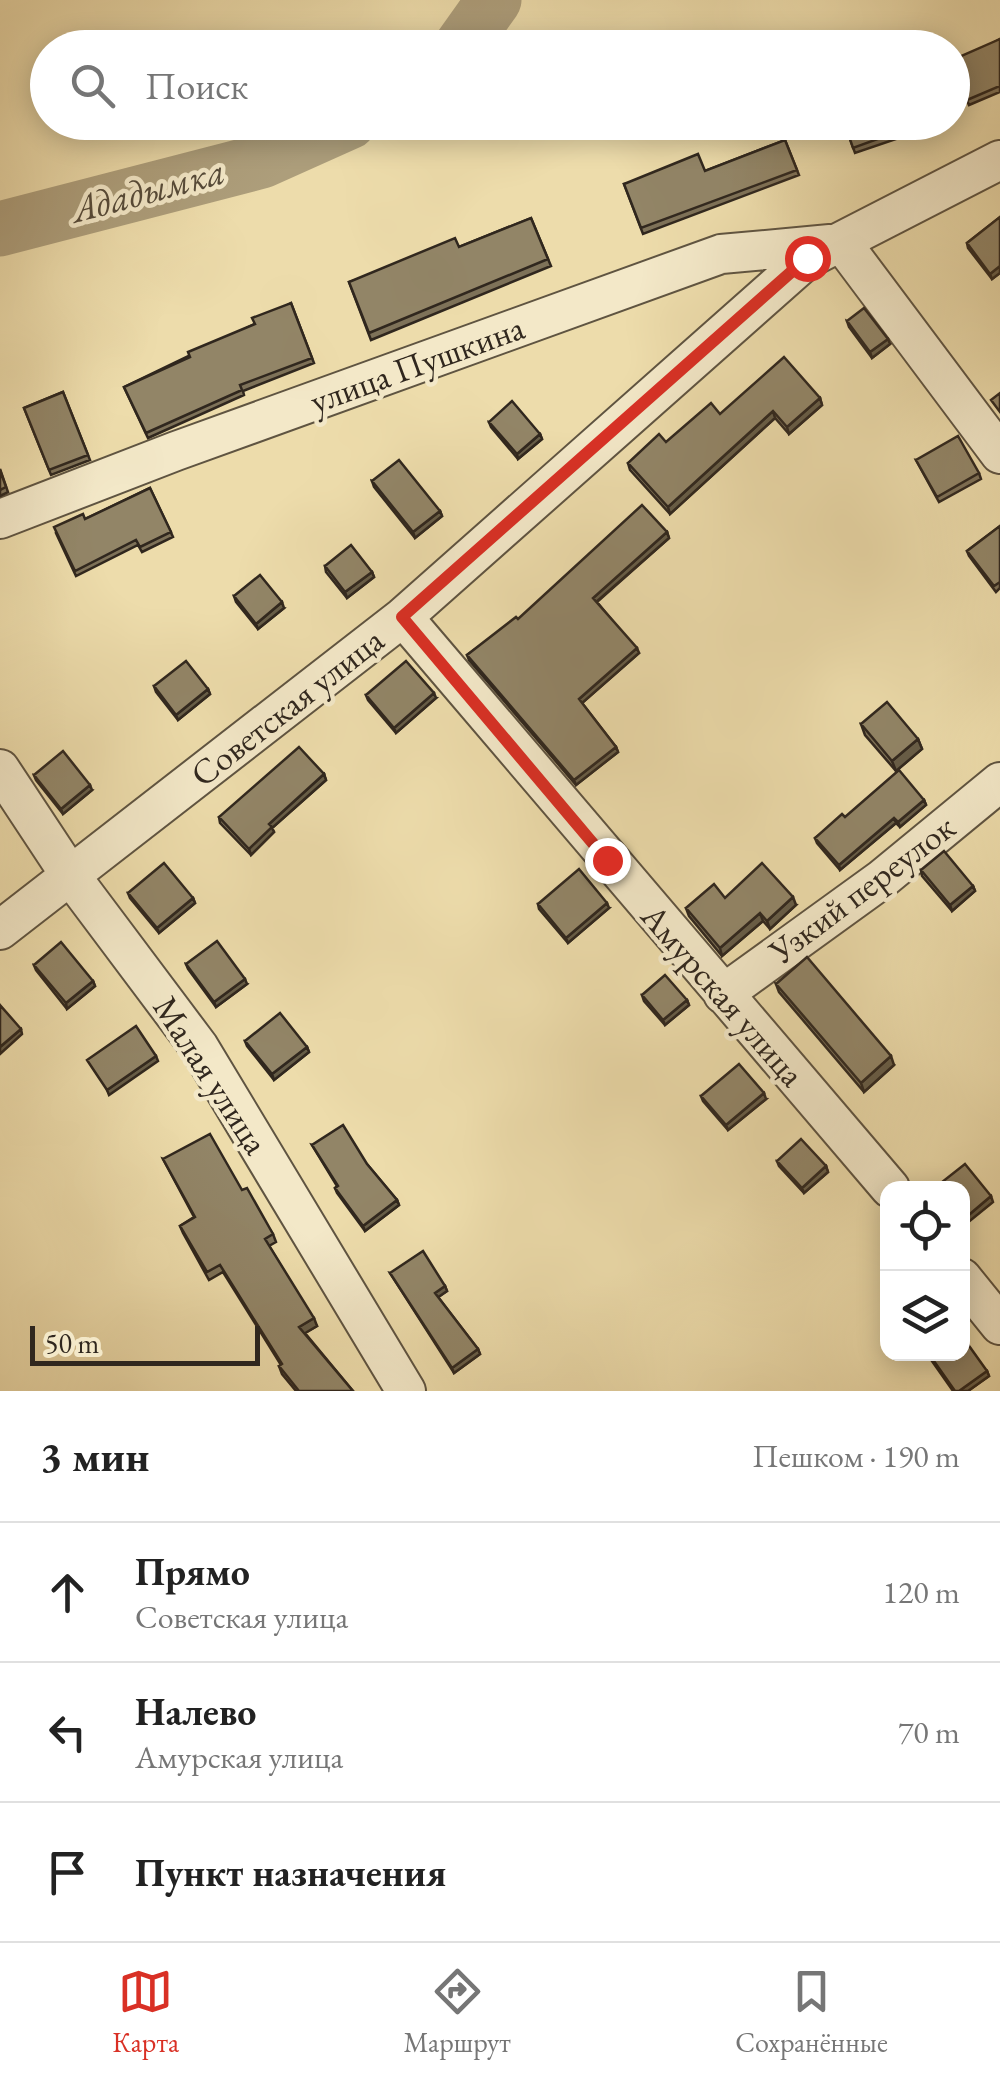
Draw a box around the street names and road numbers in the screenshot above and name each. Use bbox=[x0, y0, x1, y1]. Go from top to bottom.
street label: улица Пушкина bbox=[304, 304, 530, 424]
street label: Советская улица bbox=[181, 617, 393, 797]
street label: Узкий переулок bbox=[759, 804, 964, 975]
street label: Амурская улица bbox=[630, 893, 815, 1096]
street label: Малая улица bbox=[143, 987, 279, 1163]

